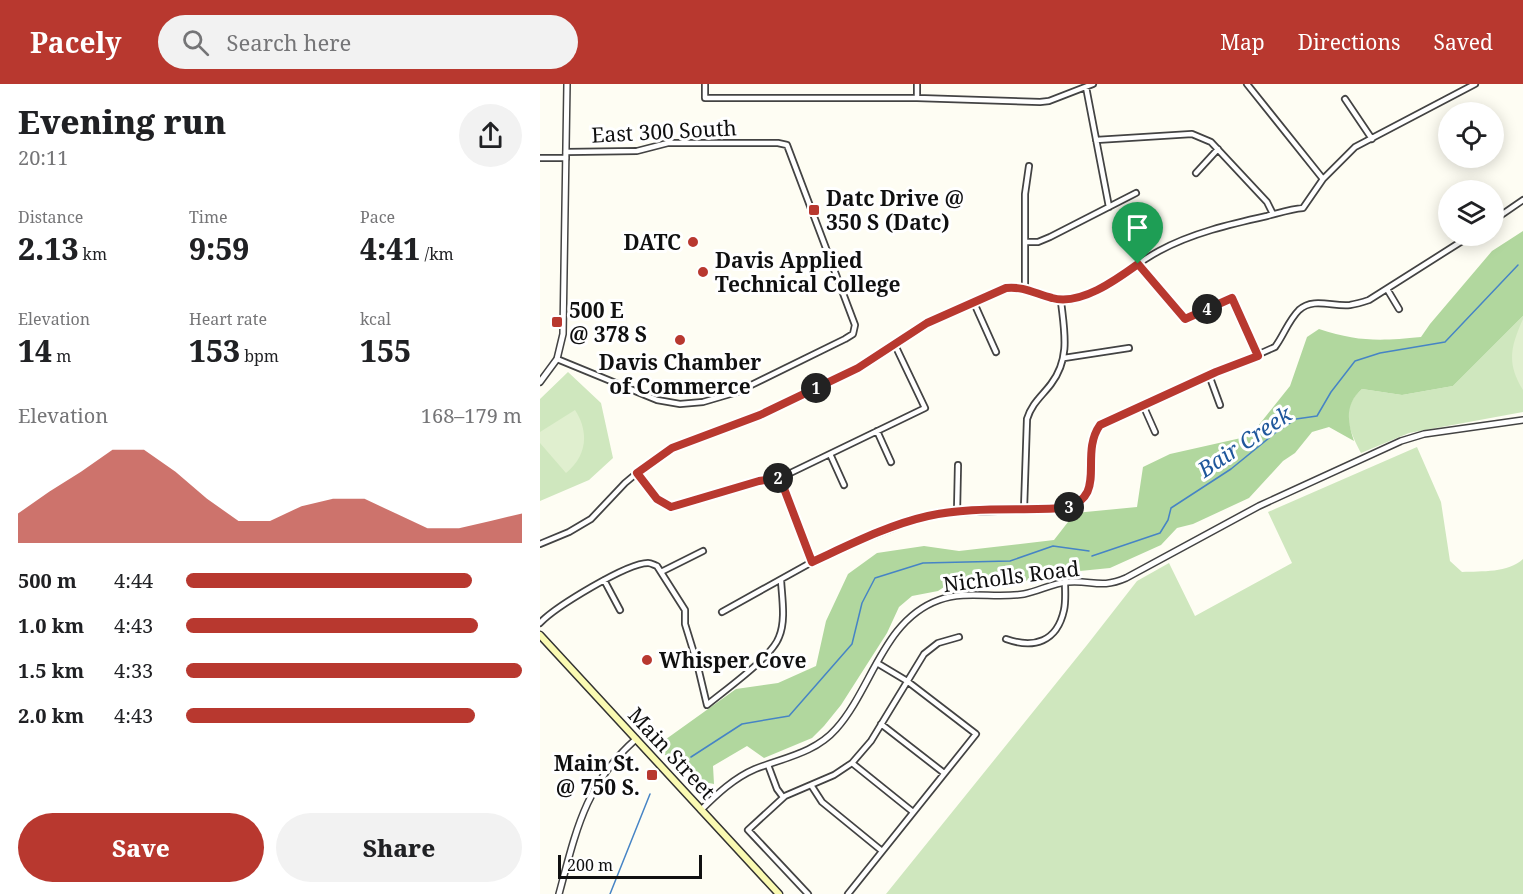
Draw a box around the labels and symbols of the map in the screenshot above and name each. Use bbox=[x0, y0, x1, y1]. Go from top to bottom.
street label: East 300 South bbox=[591, 113, 737, 149]
place label: Datc Drive @ 350 S (Datc) bbox=[826, 184, 964, 236]
pin bbox=[1112, 202, 1163, 264]
marker: Datc Drive @ 350 S (Datc) bbox=[807, 203, 821, 217]
place label: DATC bbox=[623, 228, 681, 256]
marker: DATC bbox=[686, 235, 700, 249]
place label: Davis Applied Technical College bbox=[715, 246, 900, 298]
marker: Davis Applied Technical College bbox=[696, 265, 710, 279]
pin: 4 bbox=[1192, 294, 1222, 324]
place label: 500 E @ 378 S bbox=[569, 296, 647, 348]
marker: 500 E @ 378 S bbox=[550, 315, 564, 329]
marker: Davis Chamber of Commerce bbox=[673, 333, 687, 347]
place label: Davis Chamber of Commerce bbox=[599, 348, 761, 400]
pin: 1 bbox=[801, 373, 831, 403]
water label: Bair Creek bbox=[1190, 398, 1298, 484]
pin: 2 bbox=[763, 463, 793, 493]
pin: 3 bbox=[1054, 492, 1084, 522]
street label: Nicholls Road bbox=[941, 554, 1081, 598]
place label: Whisper Cove bbox=[659, 646, 807, 674]
marker: Whisper Cove bbox=[640, 653, 654, 667]
street label: Main Street bbox=[622, 701, 722, 805]
place label: Main St. @ 750 S. bbox=[554, 749, 640, 801]
marker: Main St. @ 750 S. bbox=[645, 768, 659, 782]
scale bar bbox=[558, 852, 702, 880]

